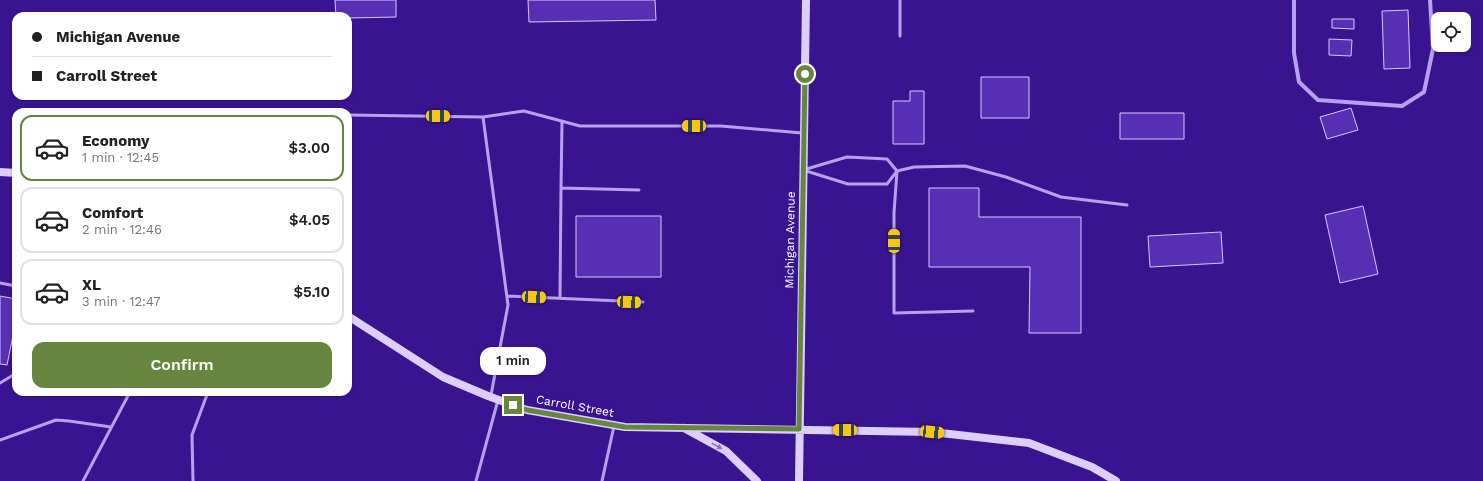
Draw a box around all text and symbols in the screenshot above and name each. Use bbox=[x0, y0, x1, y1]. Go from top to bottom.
map controls bbox=[1431, 12, 1471, 52]
button: locate bbox=[1431, 12, 1471, 52]
text: Michigan Avenue bbox=[56, 28, 180, 46]
route start bbox=[796, 65, 814, 83]
text: Carroll Street bbox=[56, 67, 157, 85]
car bbox=[426, 110, 450, 122]
car bbox=[682, 120, 706, 132]
icon: car bbox=[34, 130, 70, 166]
text: Economy bbox=[82, 132, 149, 150]
text: $3.00 bbox=[289, 139, 330, 157]
text: 1 min · 12:45 bbox=[82, 150, 159, 165]
street label: Michigan Avenue bbox=[782, 191, 798, 289]
icon: car bbox=[34, 202, 70, 238]
text: Comfort bbox=[82, 204, 143, 222]
text: $4.05 bbox=[289, 211, 330, 229]
text: 2 min · 12:46 bbox=[82, 222, 162, 237]
car bbox=[888, 229, 900, 253]
icon: car bbox=[34, 274, 70, 310]
text: XL bbox=[82, 276, 101, 294]
text: $5.10 bbox=[293, 283, 330, 301]
car bbox=[522, 290, 546, 304]
text: 3 min · 12:47 bbox=[82, 294, 161, 309]
car bbox=[617, 295, 641, 309]
button: Confirm bbox=[32, 342, 332, 388]
callout: 1 min bbox=[480, 347, 546, 375]
text: 1 min bbox=[496, 353, 530, 368]
street label: Carroll Street bbox=[535, 392, 615, 420]
route end bbox=[504, 396, 522, 414]
car bbox=[833, 424, 857, 436]
car bbox=[919, 425, 945, 439]
one-way arrow bbox=[711, 443, 723, 450]

